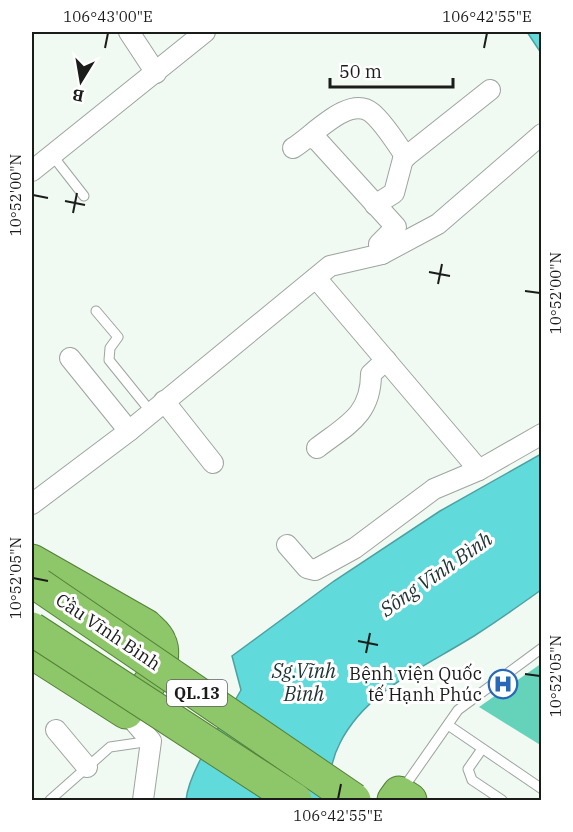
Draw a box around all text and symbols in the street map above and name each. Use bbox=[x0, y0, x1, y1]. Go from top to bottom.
text: 106°43'00"E bbox=[63, 7, 153, 26]
text: 106°42'55"E bbox=[442, 7, 532, 26]
north arrow bbox=[51, 51, 111, 111]
scale bar bbox=[330, 51, 453, 89]
text: 50 m bbox=[339, 60, 382, 83]
text: B bbox=[71, 85, 86, 107]
text: 10°52'00"N bbox=[6, 154, 25, 236]
text: 10°52'00"N bbox=[546, 252, 565, 334]
water label: Sông Vĩnh Bình bbox=[373, 525, 497, 623]
text: 10°52'05"N bbox=[6, 537, 25, 619]
street label: Cầu Vĩnh Bình bbox=[51, 588, 165, 675]
text: 10°52'05"N bbox=[546, 635, 565, 717]
water label: Sg.Vĩnh Bình bbox=[271, 657, 336, 707]
place label: Bệnh viện Quốc tế Hạnh Phúc bbox=[349, 662, 482, 706]
hospital icon: Bệnh viện Quốc tế Hạnh Phúc bbox=[487, 668, 519, 700]
road number: QL.13 bbox=[167, 680, 227, 706]
text: 106°42'55"E bbox=[293, 806, 383, 825]

